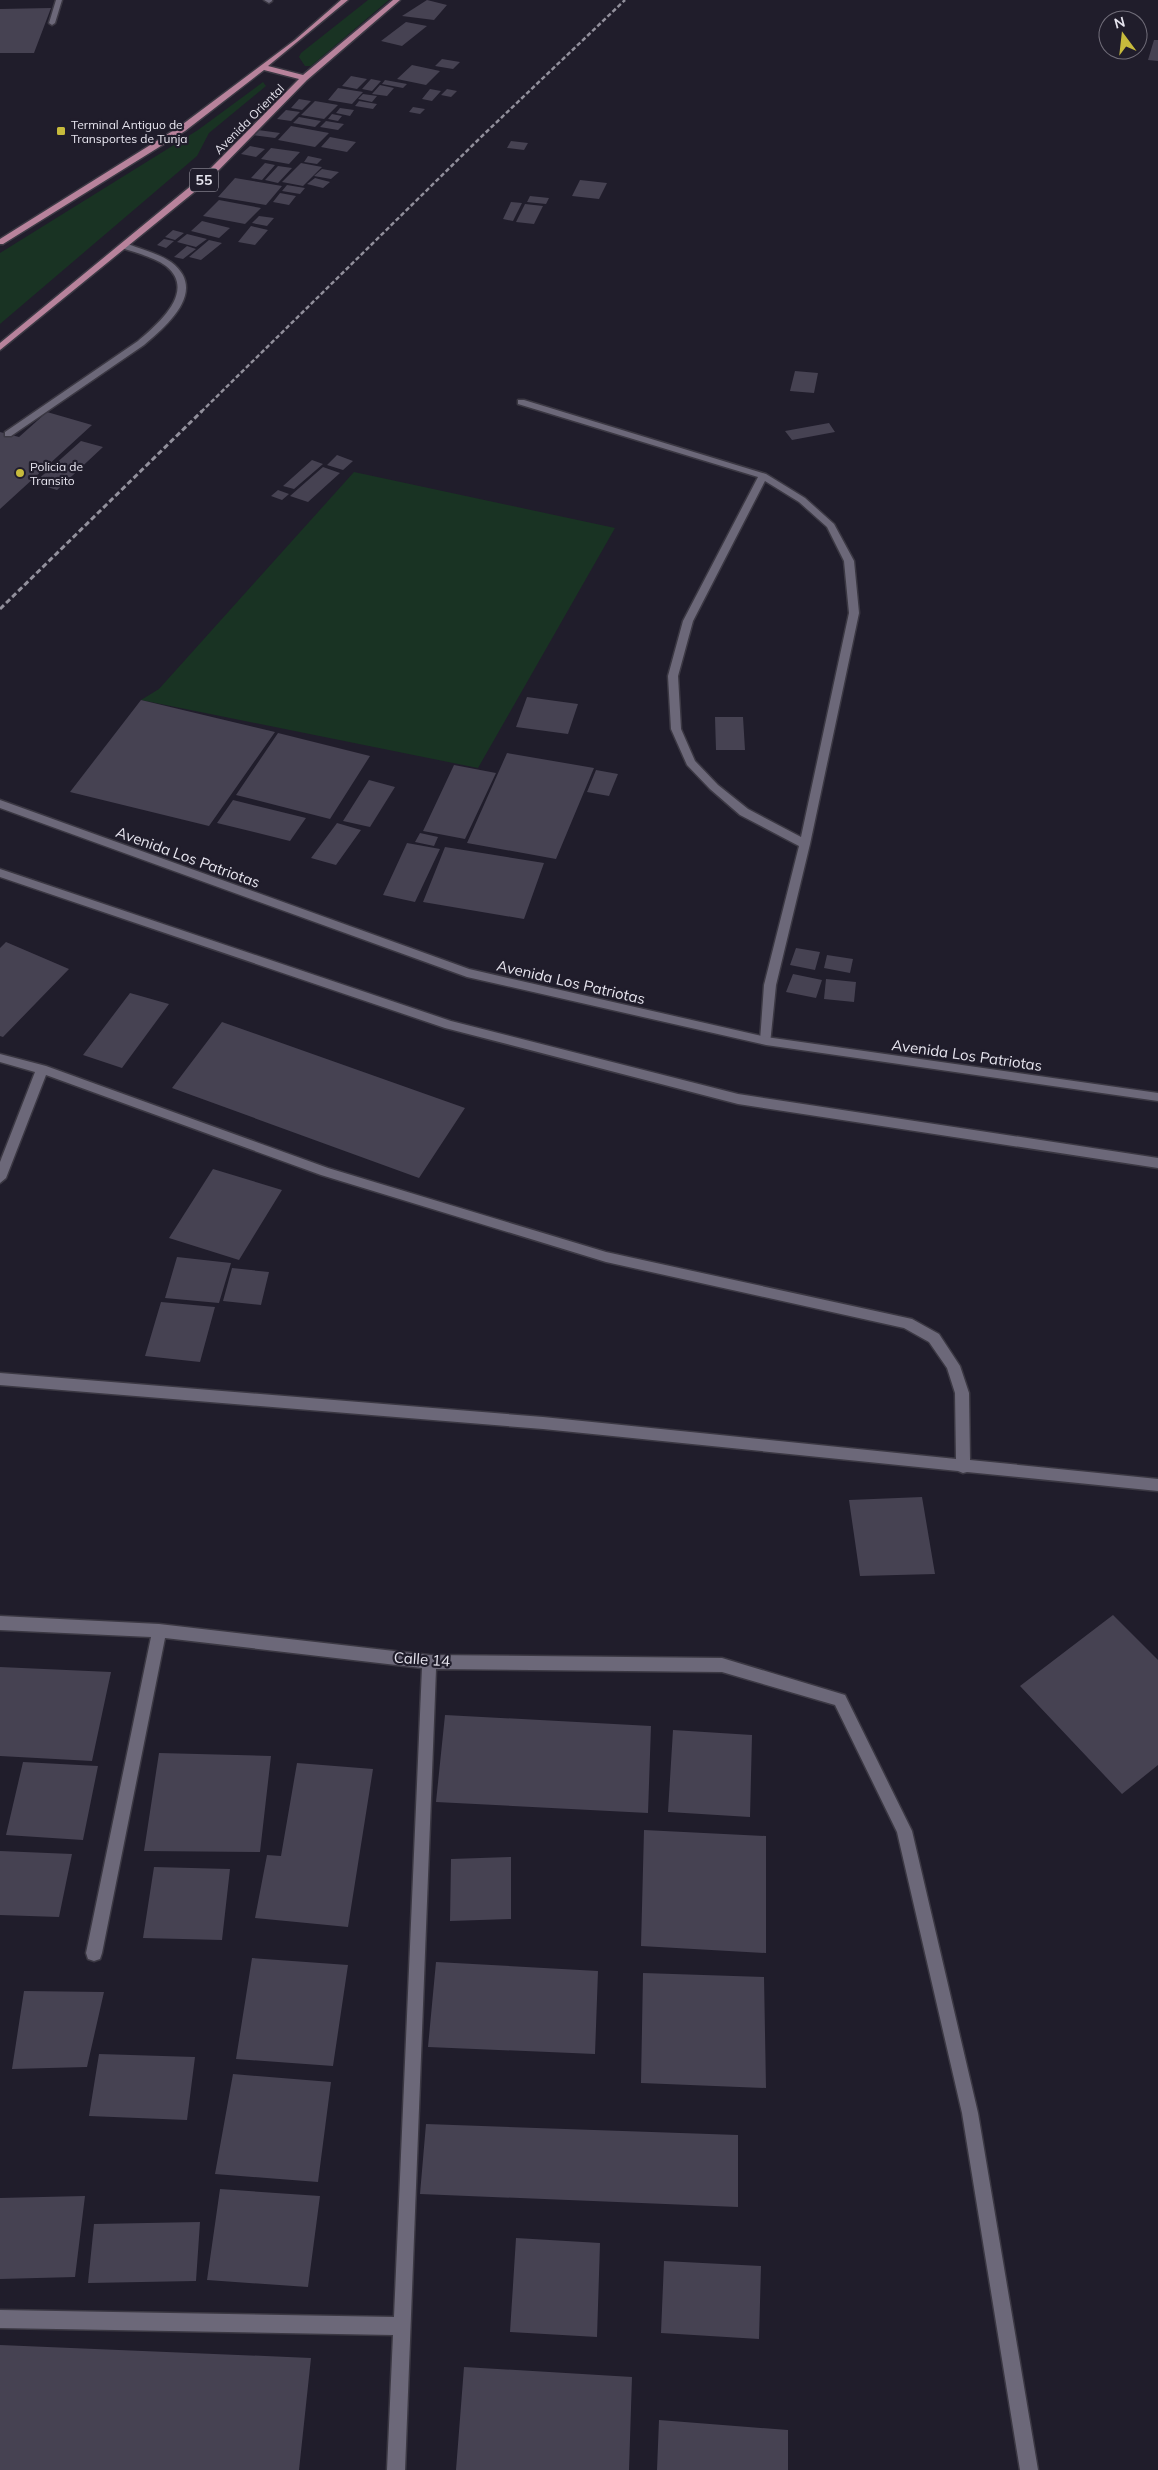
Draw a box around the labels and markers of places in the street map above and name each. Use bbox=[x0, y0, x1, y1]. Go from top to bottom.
place label: Terminal Antiguo de Transportes de Tunja bbox=[71, 117, 188, 146]
marker: Terminal Antiguo de Transportes de Tunja bbox=[55, 125, 67, 137]
place label: Policia de Transito bbox=[30, 459, 83, 488]
marker: Policia de Transito bbox=[14, 467, 26, 479]

